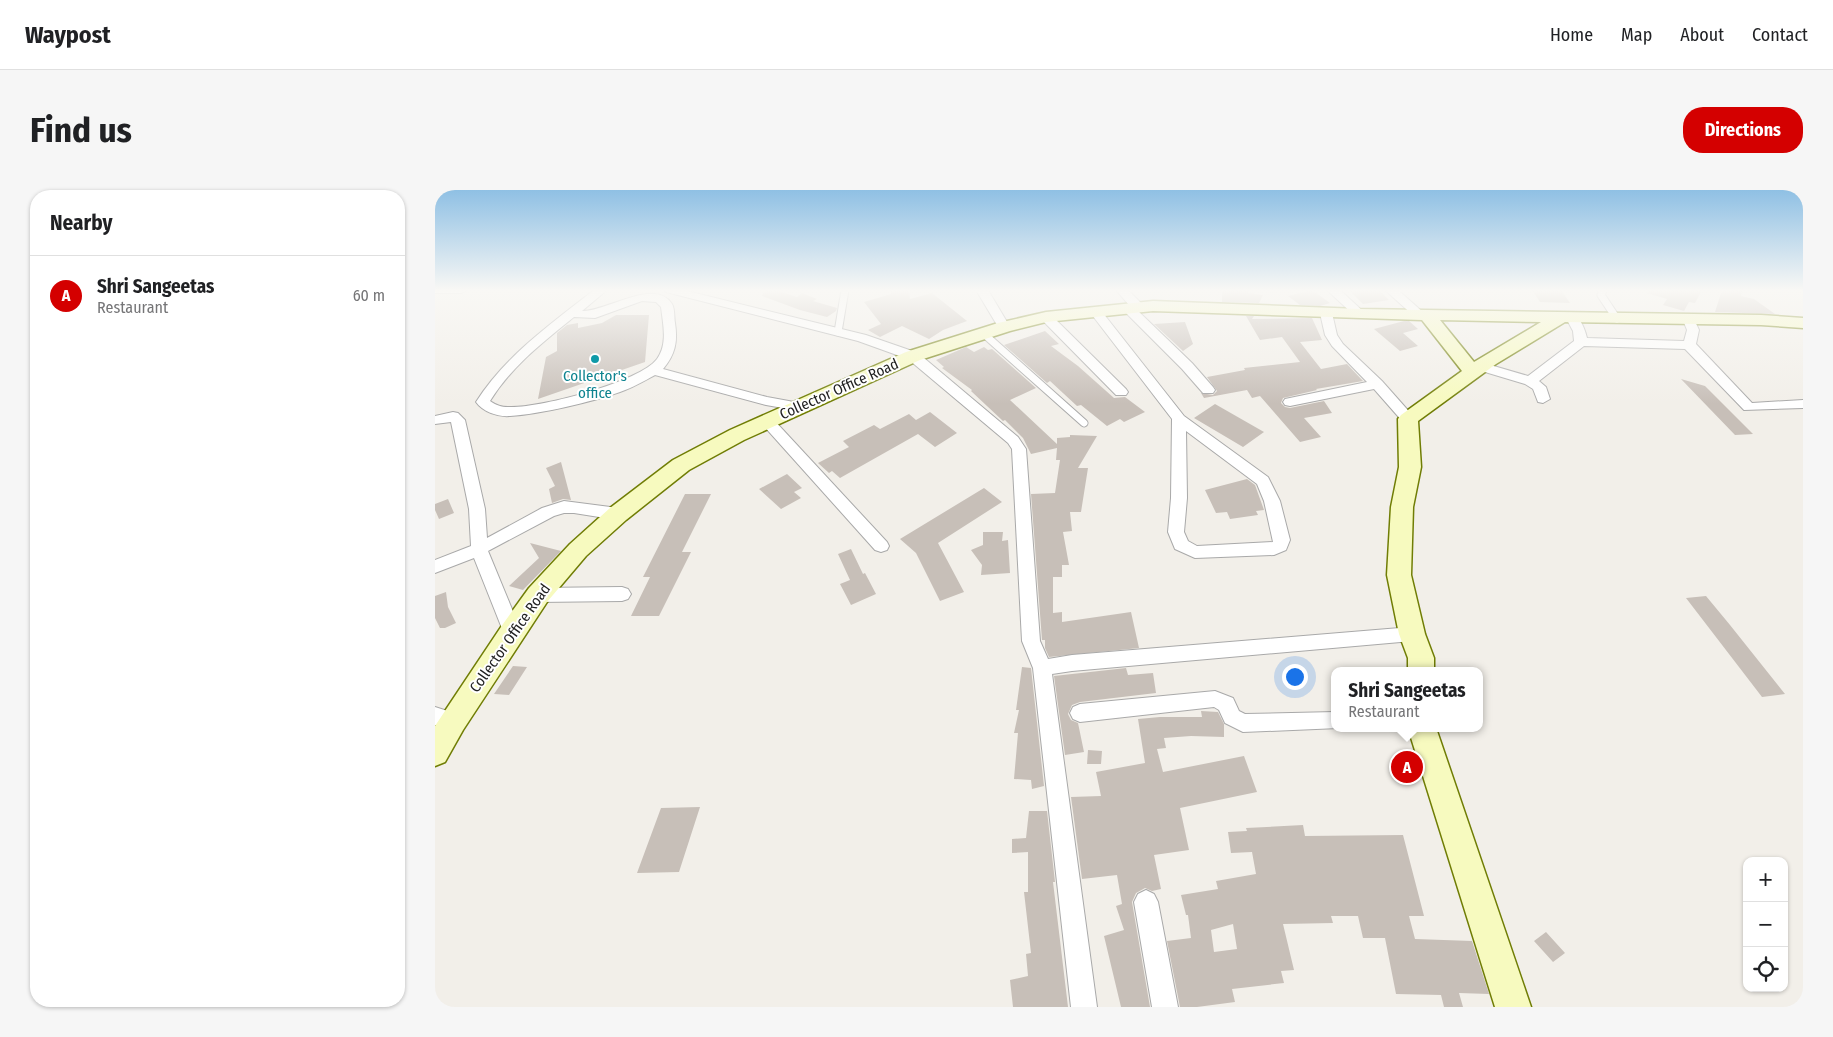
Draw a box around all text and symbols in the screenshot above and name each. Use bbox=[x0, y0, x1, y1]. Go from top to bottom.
text: Waypost bbox=[25, 21, 111, 49]
text: Home bbox=[1550, 24, 1593, 46]
text: Map bbox=[1621, 24, 1652, 46]
text: About bbox=[1680, 24, 1724, 46]
text: Contact bbox=[1752, 24, 1808, 46]
button: Directions bbox=[1683, 107, 1803, 153]
text: Find us bbox=[30, 109, 132, 151]
text: Nearby bbox=[50, 210, 112, 236]
text: Shri Sangeetas bbox=[97, 275, 214, 298]
text: A bbox=[62, 286, 70, 305]
text: 60 m bbox=[353, 286, 385, 305]
text: Restaurant bbox=[97, 298, 168, 317]
marker: Collector's office bbox=[589, 353, 601, 365]
street label: Collector Office Road bbox=[777, 355, 901, 423]
place label: Collector's office bbox=[563, 367, 627, 402]
street label: Collector Office Road bbox=[466, 580, 554, 696]
your location bbox=[1282, 664, 1308, 690]
popup bbox=[1331, 667, 1483, 732]
text: Shri Sangeetas bbox=[1348, 679, 1466, 702]
text: Restaurant bbox=[1348, 702, 1419, 721]
pin: A bbox=[1391, 748, 1423, 786]
map controls bbox=[1743, 857, 1788, 992]
button: + bbox=[1743, 857, 1788, 902]
button: − bbox=[1743, 902, 1788, 947]
button: locate bbox=[1743, 947, 1788, 992]

